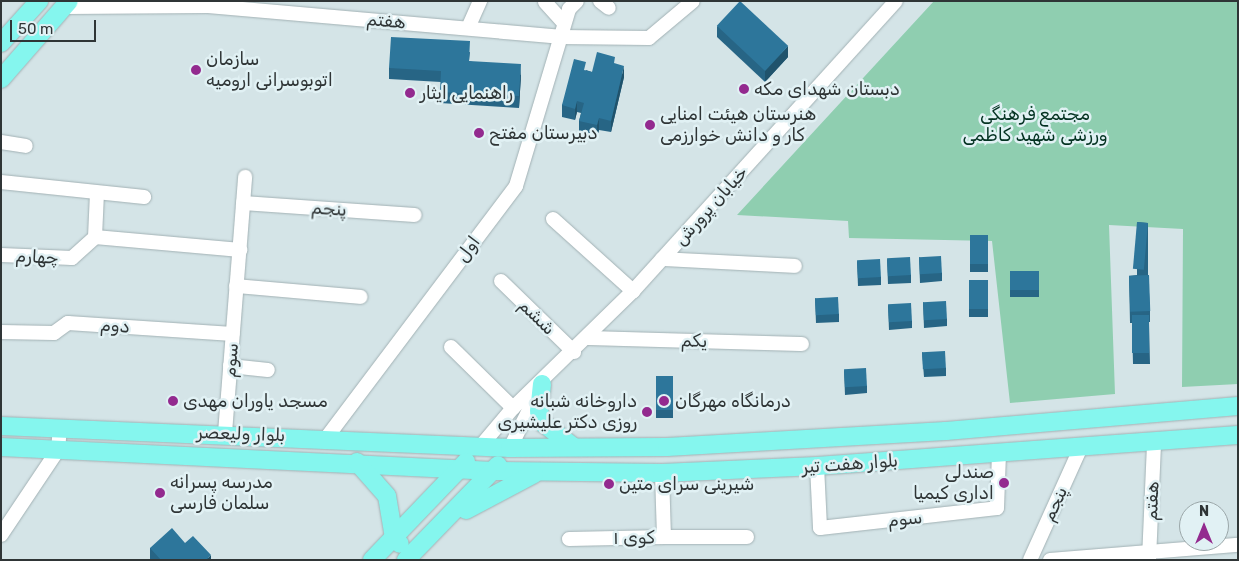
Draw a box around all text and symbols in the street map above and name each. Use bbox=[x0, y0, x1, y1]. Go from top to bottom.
street label: هفتم bbox=[365, 9, 407, 33]
scale bar bbox=[12, 10, 99, 42]
text: 50 m bbox=[18, 20, 53, 38]
place label: سازمان اتوبوسرانی ارومیه bbox=[206, 49, 333, 92]
marker: سازمان اتوبوسرانی ارومیه bbox=[190, 64, 202, 76]
place label: دبستان شهدای مکه bbox=[754, 78, 900, 100]
place label: راهنمایی ایثار bbox=[420, 82, 513, 104]
marker: دبستان شهدای مکه bbox=[738, 83, 750, 95]
marker: راهنمایی ایثار bbox=[404, 87, 416, 99]
place label: هنرستان هیئت امنایی کار و دانش خوارزمی bbox=[660, 104, 816, 146]
park label: مجتمع فرهنگی ورزشی شهید کاظمی bbox=[962, 104, 1108, 146]
marker: هنرستان هیئت امنایی کار و دانش خوارزمی bbox=[644, 119, 656, 131]
place label: دبیرستان مفتح bbox=[489, 122, 598, 144]
marker: دبیرستان مفتح bbox=[473, 127, 485, 139]
street label: خیابان پرورش bbox=[670, 162, 752, 250]
street label: پنجم bbox=[310, 197, 348, 221]
street label: اول bbox=[451, 232, 485, 266]
street label: چهارم bbox=[15, 245, 59, 269]
street label: ششم bbox=[514, 295, 560, 339]
street label: دوم bbox=[100, 314, 130, 338]
street label: یکم bbox=[681, 330, 707, 352]
street label: سوم bbox=[219, 342, 243, 378]
place label: مسجد یاوران مهدی bbox=[183, 390, 328, 412]
place label: درمانگاه مهرگان bbox=[675, 390, 791, 412]
place label: داروخانه شبانه روزی دکتر علیشیری bbox=[498, 391, 637, 434]
marker: درمانگاه مهرگان bbox=[657, 394, 671, 408]
marker: مسجد یاوران مهدی bbox=[167, 395, 179, 407]
marker: داروخانه شبانه روزی دکتر علیشیری bbox=[641, 406, 653, 418]
street label: بلوار ولیعصر bbox=[196, 422, 286, 446]
street label: بلوار هفت تیر bbox=[801, 450, 899, 478]
place label: صندلی اداری کیمیا bbox=[913, 462, 994, 504]
place label: مدرسه پسرانه سلمان فارسی bbox=[170, 472, 273, 514]
place label: شیرینی سرای متین bbox=[619, 473, 755, 495]
marker: صندلی اداری کیمیا bbox=[998, 477, 1010, 489]
marker: شیرینی سرای متین bbox=[603, 478, 615, 490]
street label: هفتم bbox=[1141, 481, 1163, 521]
street label: پنجم bbox=[1038, 483, 1072, 525]
marker: مدرسه پسرانه سلمان فارسی bbox=[154, 487, 166, 499]
north arrow bbox=[1179, 501, 1229, 551]
text: N bbox=[1199, 503, 1209, 520]
street label: سوم bbox=[887, 506, 923, 532]
street label: کوی ۱ bbox=[613, 527, 655, 549]

